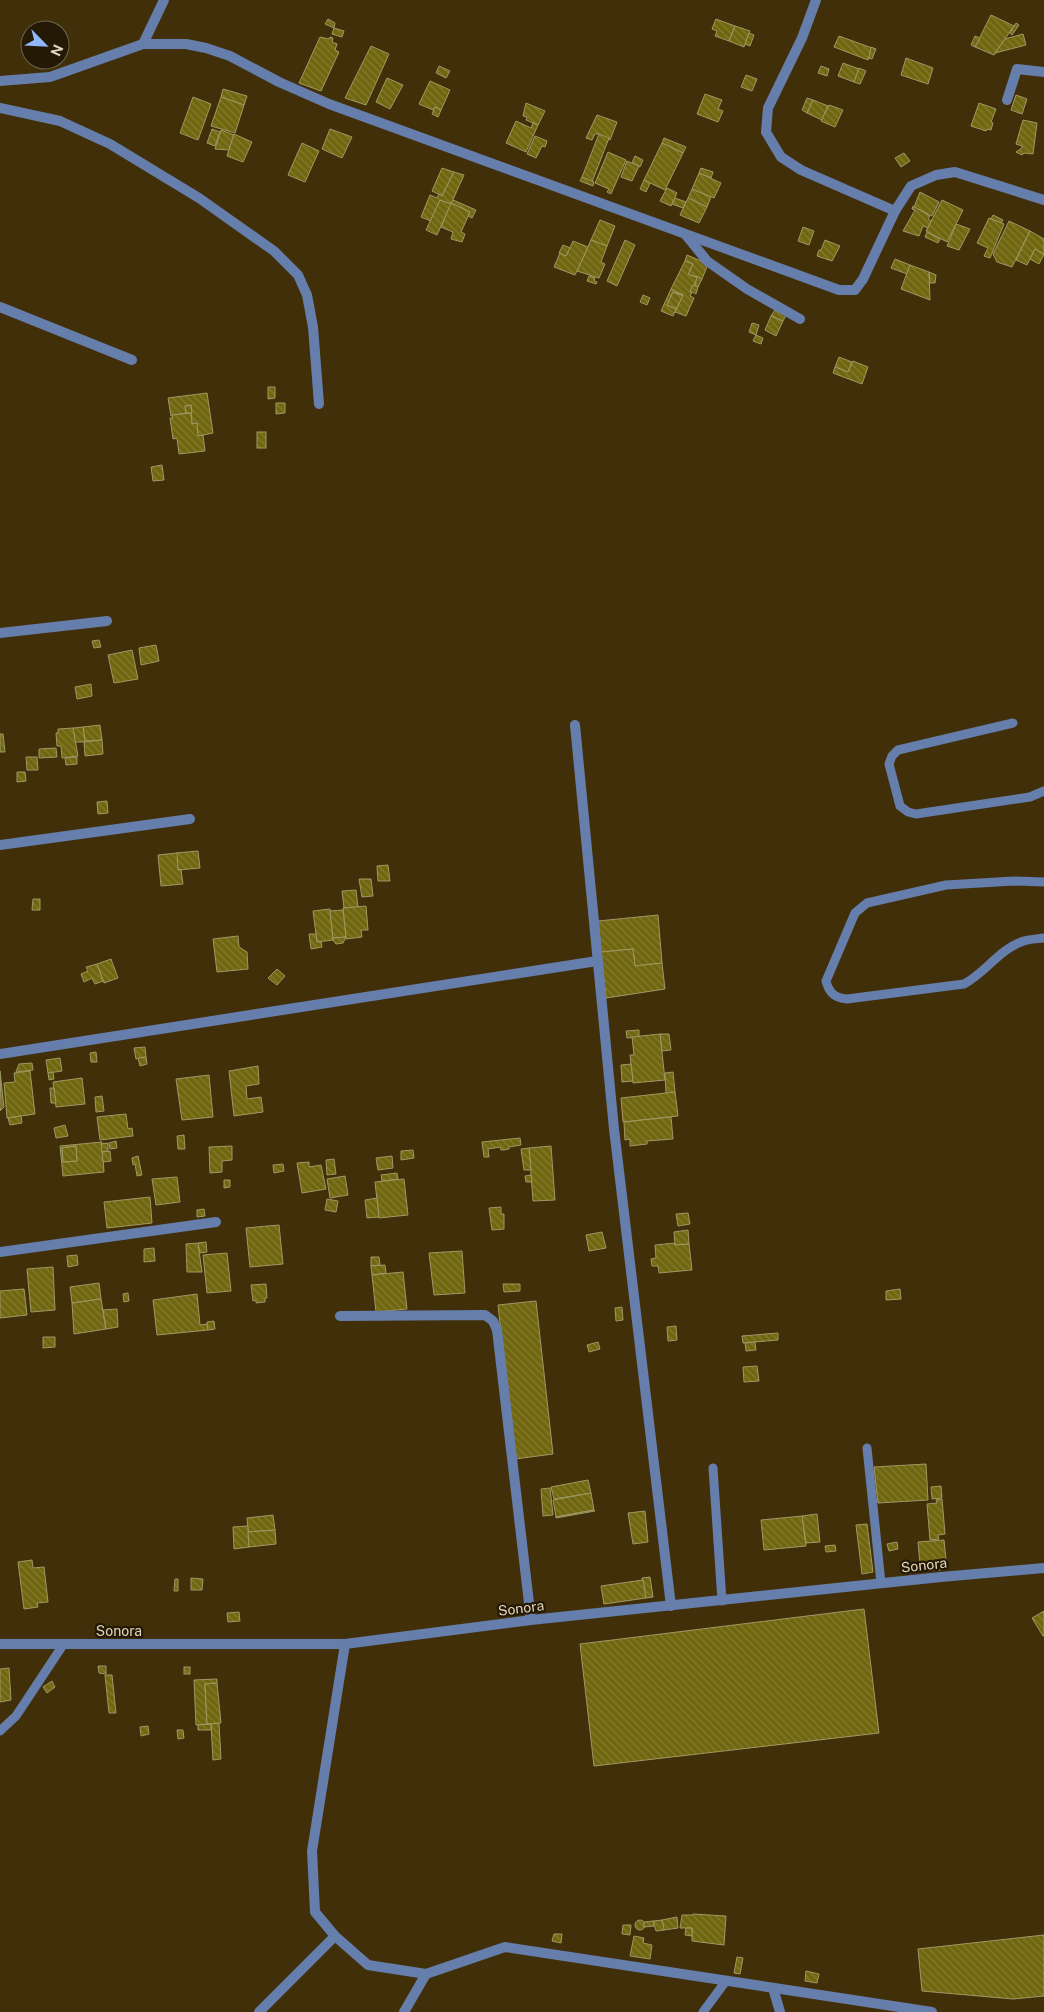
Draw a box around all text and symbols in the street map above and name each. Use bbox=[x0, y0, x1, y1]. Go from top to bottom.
north arrow bbox=[20, 20, 70, 70]
text: N bbox=[47, 42, 66, 59]
street label: Sonora bbox=[900, 1555, 948, 1575]
street label: Sonora bbox=[497, 1597, 545, 1619]
street label: Sonora bbox=[96, 1623, 142, 1639]

